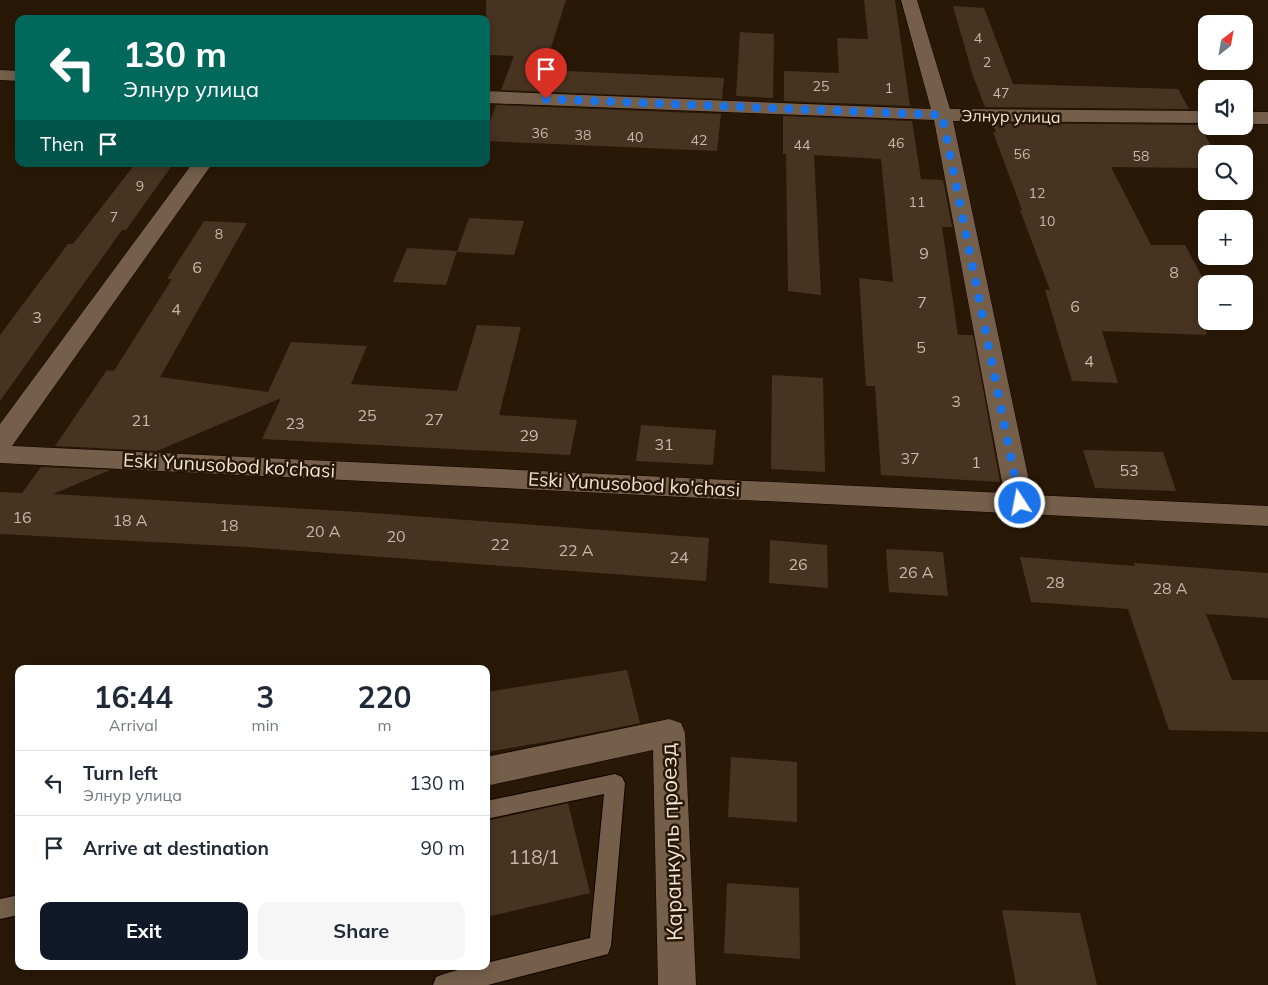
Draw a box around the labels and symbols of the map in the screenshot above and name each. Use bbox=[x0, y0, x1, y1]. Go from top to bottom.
north arrow bbox=[1198, 15, 1252, 70]
house number: 4 bbox=[974, 29, 983, 47]
pin bbox=[525, 48, 567, 99]
house number: 2 bbox=[983, 53, 991, 71]
house number: 25 bbox=[813, 77, 829, 95]
house number: 1 bbox=[885, 79, 893, 97]
house number: 47 bbox=[993, 84, 1009, 102]
street label: Элнур улица bbox=[961, 105, 1061, 127]
house number: 36 bbox=[532, 124, 548, 142]
house number: 38 bbox=[575, 126, 591, 144]
house number: 40 bbox=[627, 128, 643, 146]
house number: 42 bbox=[691, 131, 707, 149]
house number: 46 bbox=[888, 134, 904, 152]
house number: 44 bbox=[794, 136, 811, 154]
house number: 56 bbox=[1014, 145, 1030, 163]
house number: 58 bbox=[1133, 147, 1149, 165]
house number: 9 bbox=[136, 177, 144, 195]
house number: 12 bbox=[1029, 184, 1045, 202]
house number: 11 bbox=[909, 193, 925, 211]
house number: 7 bbox=[110, 208, 118, 226]
house number: 10 bbox=[1039, 212, 1055, 230]
house number: 8 bbox=[215, 225, 223, 243]
house number: 9 bbox=[919, 243, 929, 263]
house number: 6 bbox=[192, 257, 202, 277]
house number: 8 bbox=[1169, 262, 1179, 282]
house number: 7 bbox=[917, 292, 927, 312]
house number: 6 bbox=[1070, 296, 1080, 316]
house number: 4 bbox=[171, 299, 181, 319]
house number: 3 bbox=[32, 307, 42, 327]
house number: 5 bbox=[916, 337, 926, 357]
house number: 4 bbox=[1084, 351, 1094, 371]
house number: 3 bbox=[951, 391, 961, 411]
house number: 25 bbox=[357, 405, 377, 425]
house number: 27 bbox=[424, 409, 444, 429]
house number: 21 bbox=[131, 410, 151, 430]
house number: 23 bbox=[285, 413, 305, 433]
house number: 29 bbox=[519, 425, 539, 445]
house number: 31 bbox=[654, 434, 674, 454]
street label: Eski Yunusobod ko'chasi bbox=[122, 447, 336, 483]
house number: 37 bbox=[900, 448, 920, 468]
house number: 1 bbox=[971, 452, 981, 472]
house number: 53 bbox=[1119, 460, 1139, 480]
street label: Eski Yunusobod ko'chasi bbox=[527, 466, 741, 502]
position arrow bbox=[993, 476, 1045, 528]
house number: 16 bbox=[12, 507, 32, 527]
house number: 18 A bbox=[112, 510, 148, 530]
house number: 18 bbox=[219, 515, 239, 535]
house number: 20 A bbox=[305, 521, 341, 541]
house number: 20 bbox=[386, 526, 406, 546]
house number: 22 bbox=[490, 534, 510, 554]
house number: 22 A bbox=[558, 540, 594, 560]
house number: 24 bbox=[669, 547, 689, 567]
house number: 26 bbox=[788, 554, 808, 574]
house number: 26 A bbox=[898, 562, 934, 582]
house number: 28 bbox=[1045, 572, 1065, 592]
house number: 28 A bbox=[1152, 578, 1188, 598]
street label: Каранкуль проезд bbox=[654, 743, 688, 941]
house number: 118/1 bbox=[508, 845, 560, 869]

